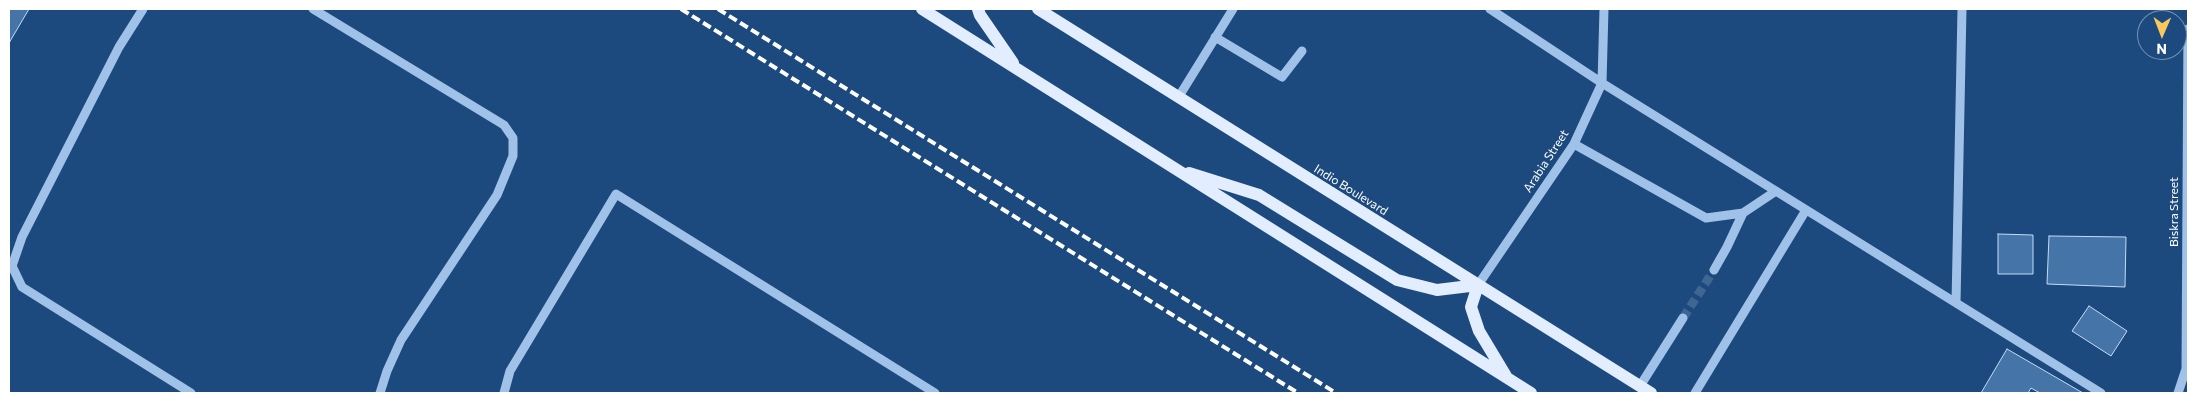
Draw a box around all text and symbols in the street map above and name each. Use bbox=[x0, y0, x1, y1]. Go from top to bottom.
north arrow bbox=[2137, 10, 2187, 60]
text: N bbox=[2156, 41, 2167, 58]
street label: Arabia Street bbox=[1520, 127, 1572, 195]
street label: Indio Boulevard bbox=[1311, 162, 1391, 218]
street label: Biskra Street bbox=[2167, 177, 2181, 247]

